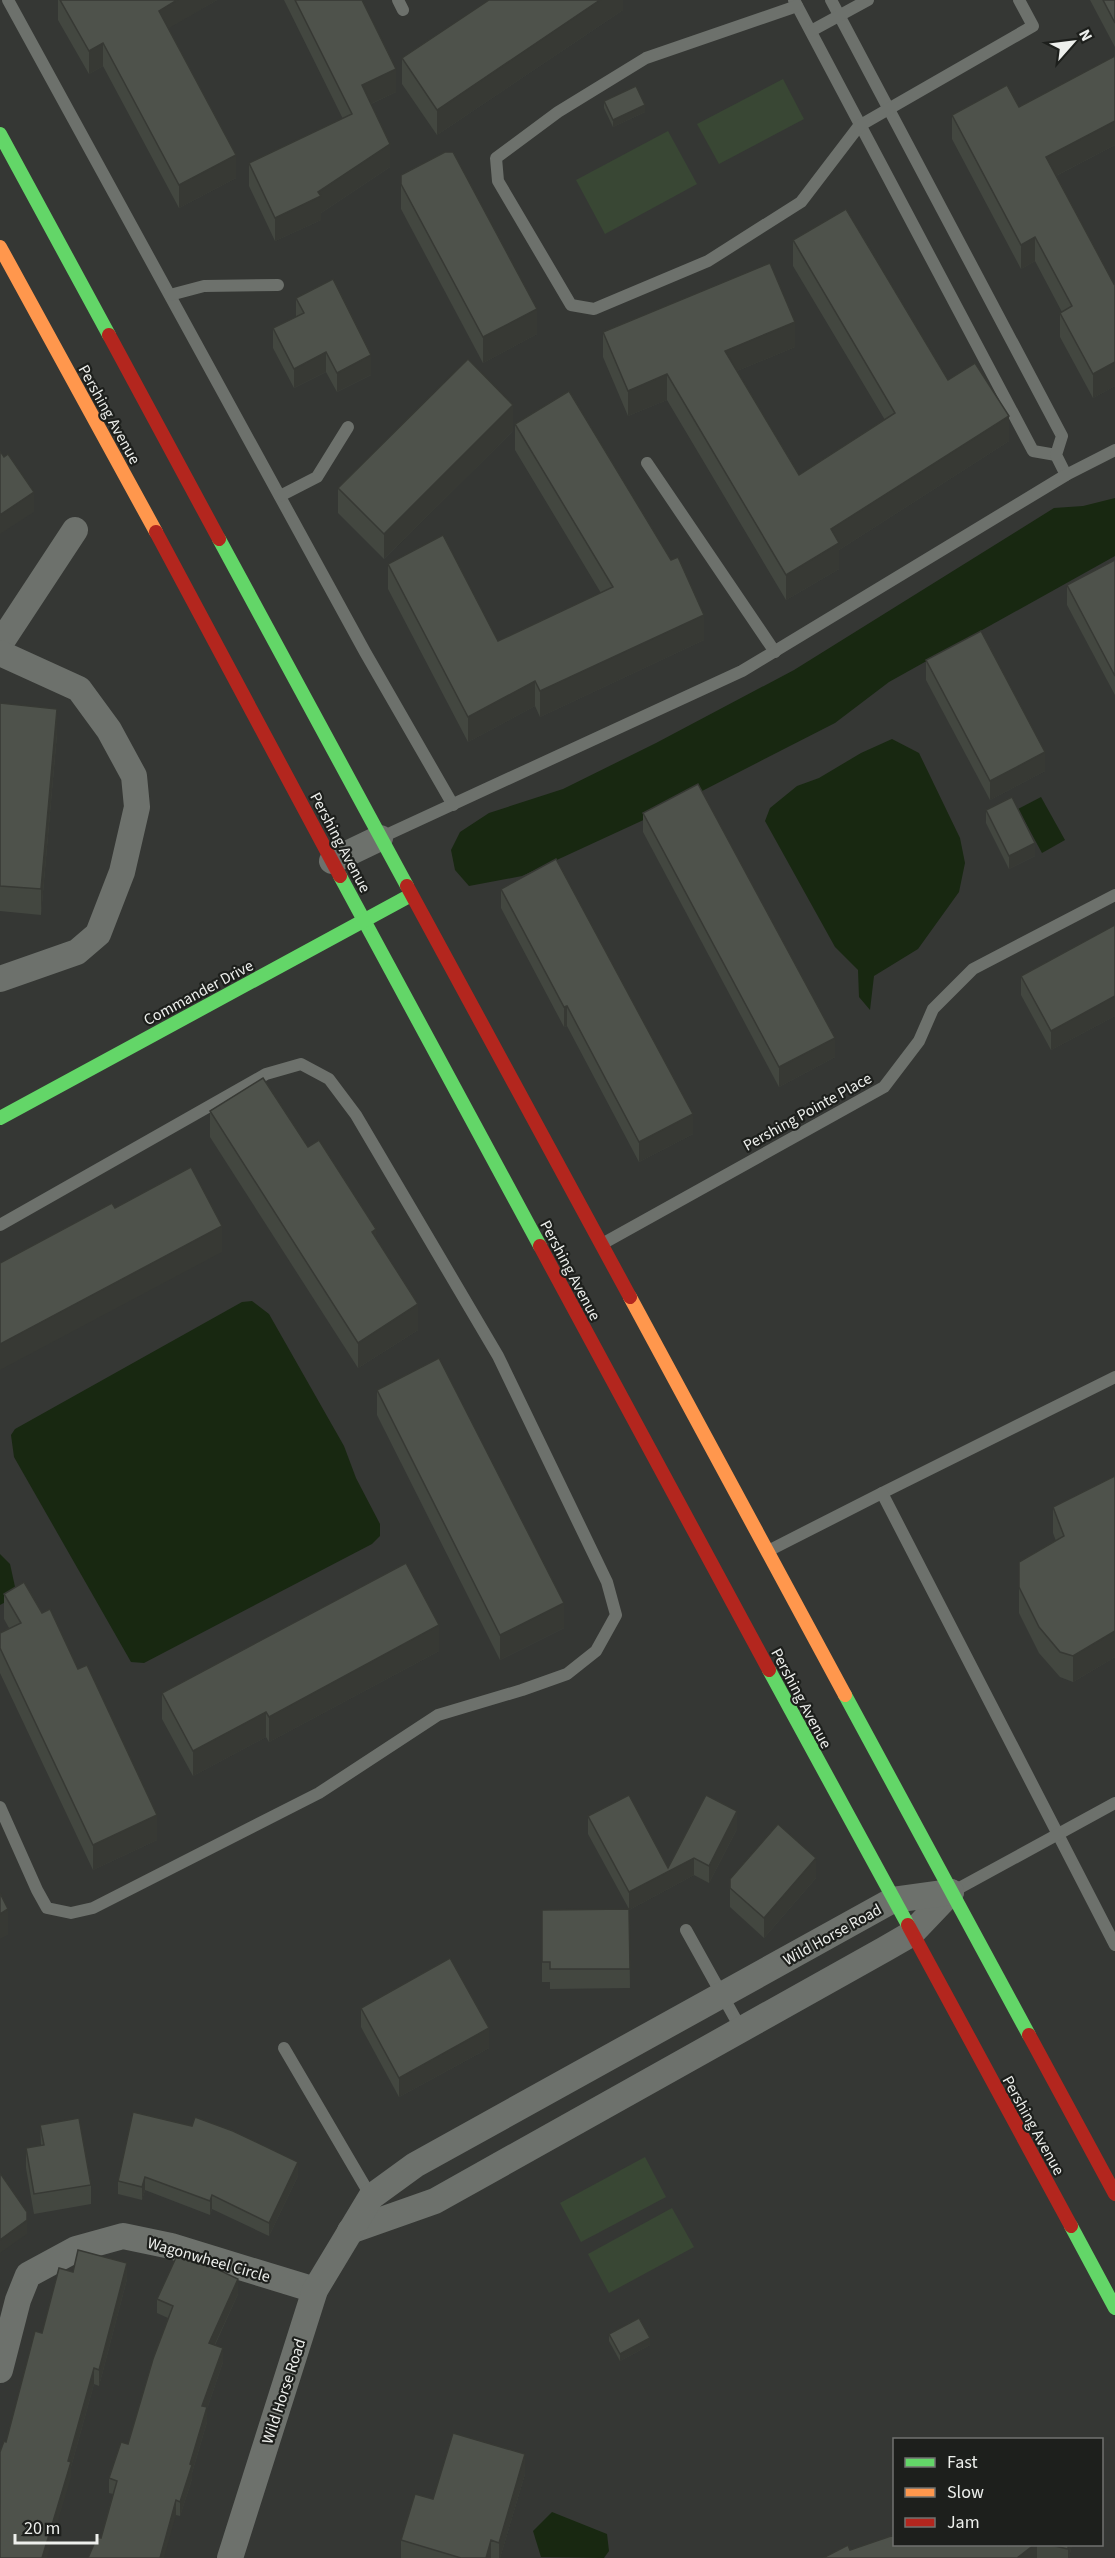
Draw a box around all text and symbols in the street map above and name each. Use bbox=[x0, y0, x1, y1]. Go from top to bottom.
north arrow bbox=[1043, 12, 1103, 72]
text: N bbox=[1073, 26, 1098, 45]
street label: Pershing Avenue bbox=[73, 361, 146, 468]
street label: Pershing Avenue bbox=[304, 788, 376, 897]
street label: Commander Drive bbox=[140, 955, 257, 1031]
street label: Pershing Pointe Place bbox=[739, 1067, 876, 1156]
street label: Pershing Avenue bbox=[534, 1216, 606, 1325]
street label: Pershing Avenue bbox=[765, 1644, 837, 1753]
street label: Wild Horse Road bbox=[779, 1899, 886, 1971]
street label: Pershing Avenue bbox=[997, 2072, 1070, 2179]
street label: Wagonwheel Circle bbox=[145, 2232, 273, 2288]
street label: Wild Horse Road bbox=[257, 2336, 311, 2447]
legend bbox=[893, 2438, 1103, 2546]
text: Fast bbox=[947, 2450, 978, 2475]
text: Slow bbox=[947, 2480, 984, 2505]
scale bar bbox=[15, 2507, 98, 2545]
text: Jam bbox=[947, 2510, 980, 2535]
text: 20 m bbox=[24, 2516, 60, 2541]

